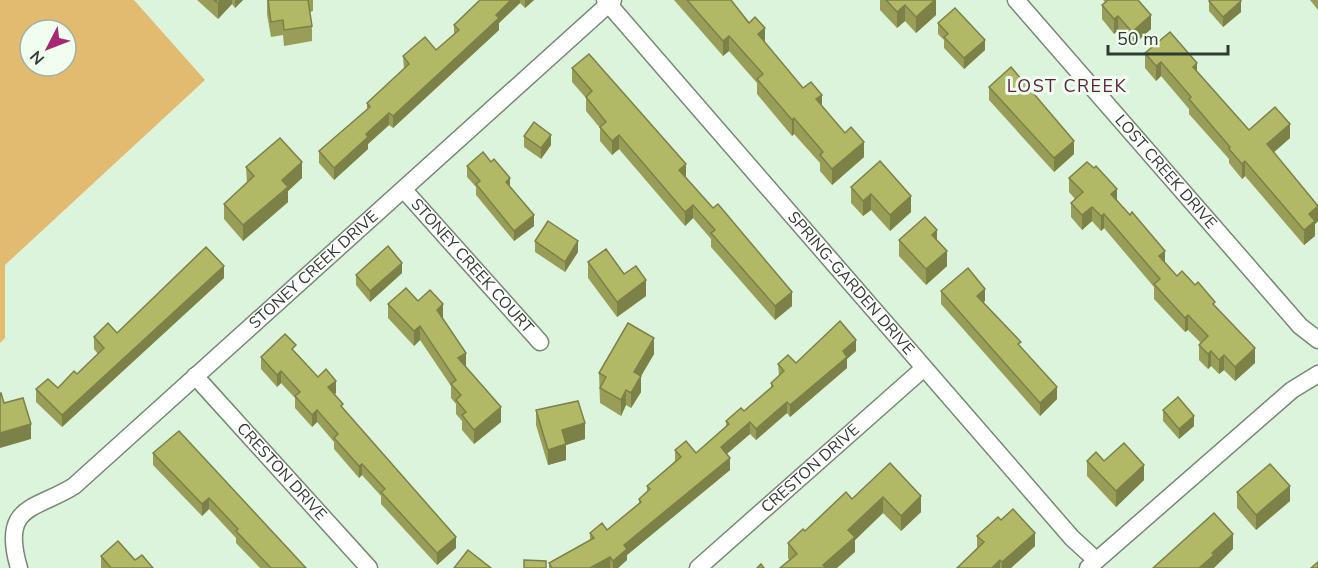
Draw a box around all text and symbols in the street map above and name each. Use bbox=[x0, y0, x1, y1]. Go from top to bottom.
north arrow bbox=[18, 18, 78, 78]
scale bar bbox=[1108, 18, 1228, 56]
text: 50 m bbox=[1117, 27, 1159, 51]
text: N bbox=[25, 46, 50, 69]
district label: LOST CREEK bbox=[1007, 74, 1127, 98]
street label: LOST CREEK DRIVE bbox=[1110, 110, 1222, 234]
street label: STONEY CREEK COURT bbox=[406, 194, 539, 339]
street label: STONEY CREEK DRIVE bbox=[244, 206, 383, 334]
street label: SPRING-GARDEN DRIVE bbox=[782, 207, 919, 360]
street label: CRESTON DRIVE bbox=[232, 418, 332, 525]
street label: CRESTON DRIVE bbox=[756, 419, 864, 518]

